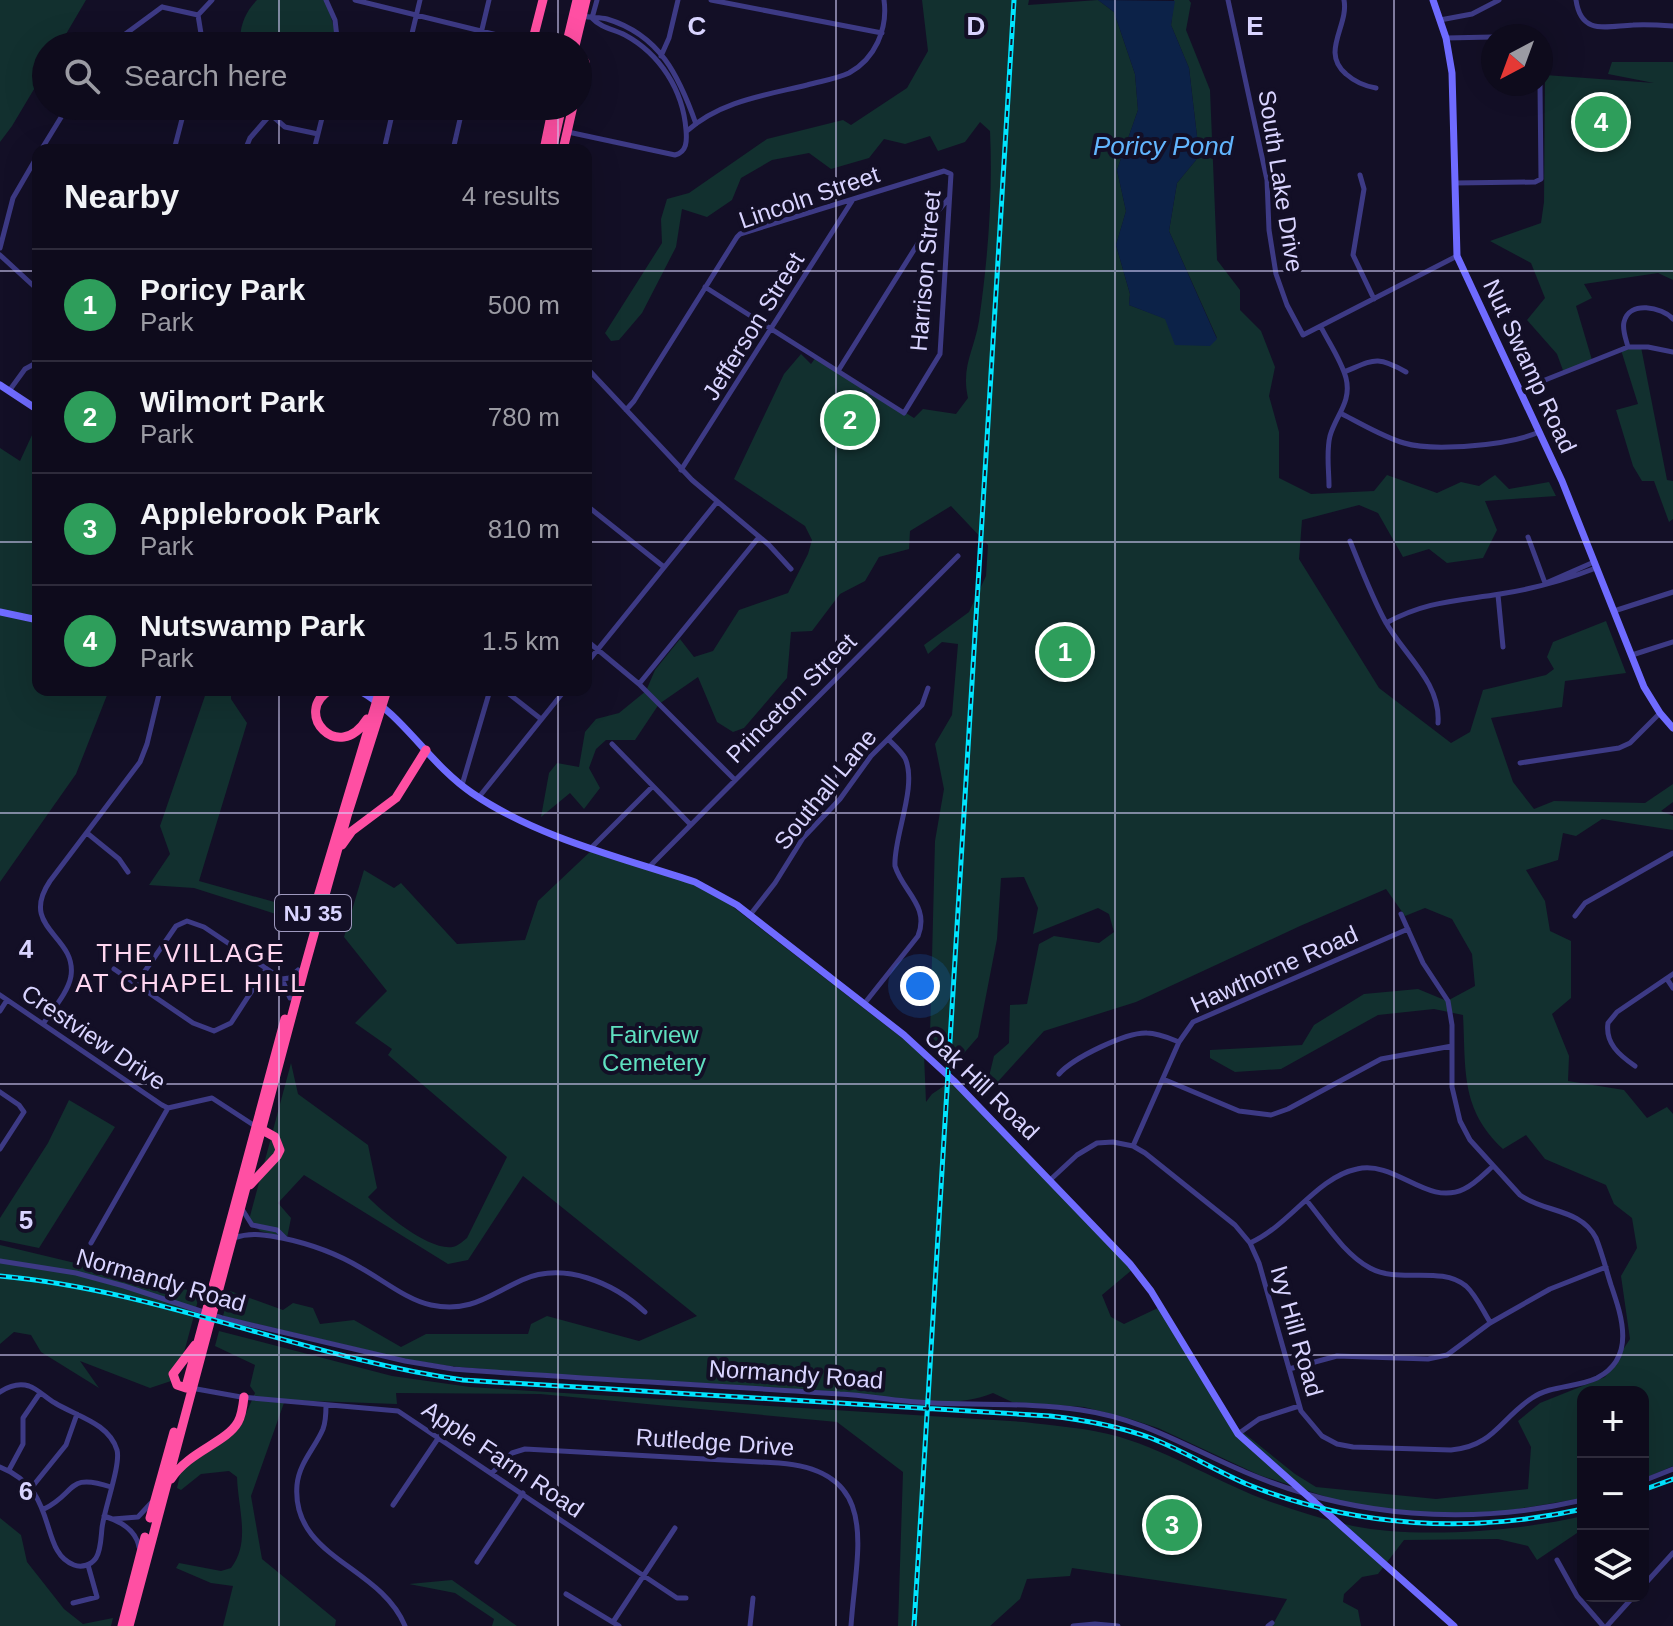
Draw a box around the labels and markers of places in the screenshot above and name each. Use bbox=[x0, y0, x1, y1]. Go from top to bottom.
pin: 4 bbox=[1575, 92, 1627, 152]
pin: 2 bbox=[824, 390, 876, 450]
pin: 1 bbox=[1039, 622, 1091, 682]
pin: 3 bbox=[1146, 1495, 1198, 1555]

